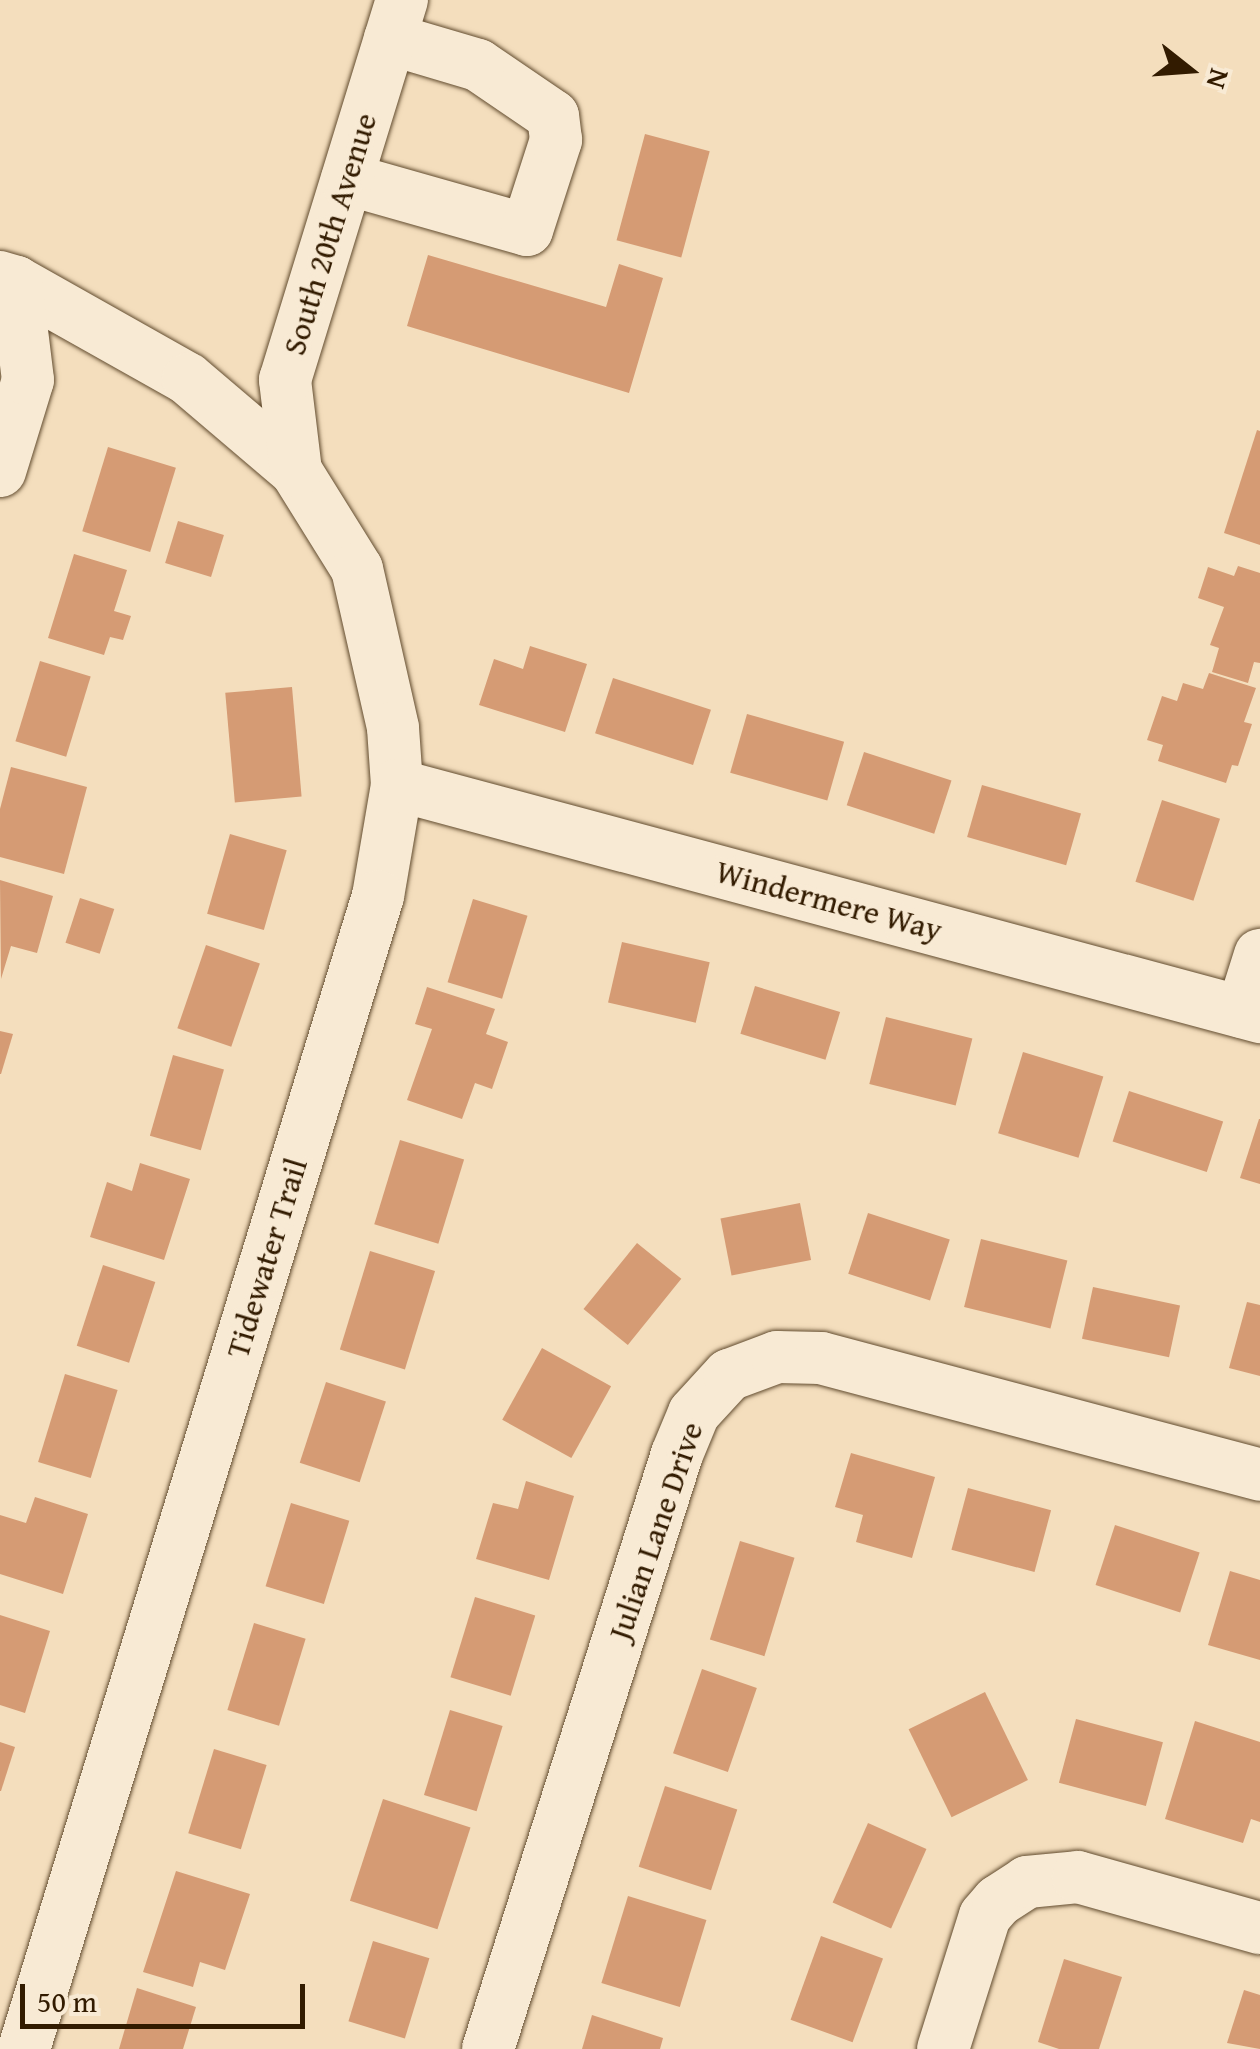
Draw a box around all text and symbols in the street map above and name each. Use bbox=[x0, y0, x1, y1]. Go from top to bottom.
north arrow bbox=[1140, 20, 1240, 120]
text: N bbox=[1197, 64, 1242, 94]
street label: South 20th Avenue bbox=[275, 108, 385, 360]
street label: Windermere Way bbox=[712, 852, 946, 950]
street label: Tidewater Trail bbox=[218, 1153, 316, 1363]
street label: Julian Lane Drive bbox=[601, 1417, 711, 1645]
scale bar bbox=[25, 1964, 310, 2026]
text: 50 m bbox=[37, 1979, 97, 2023]

